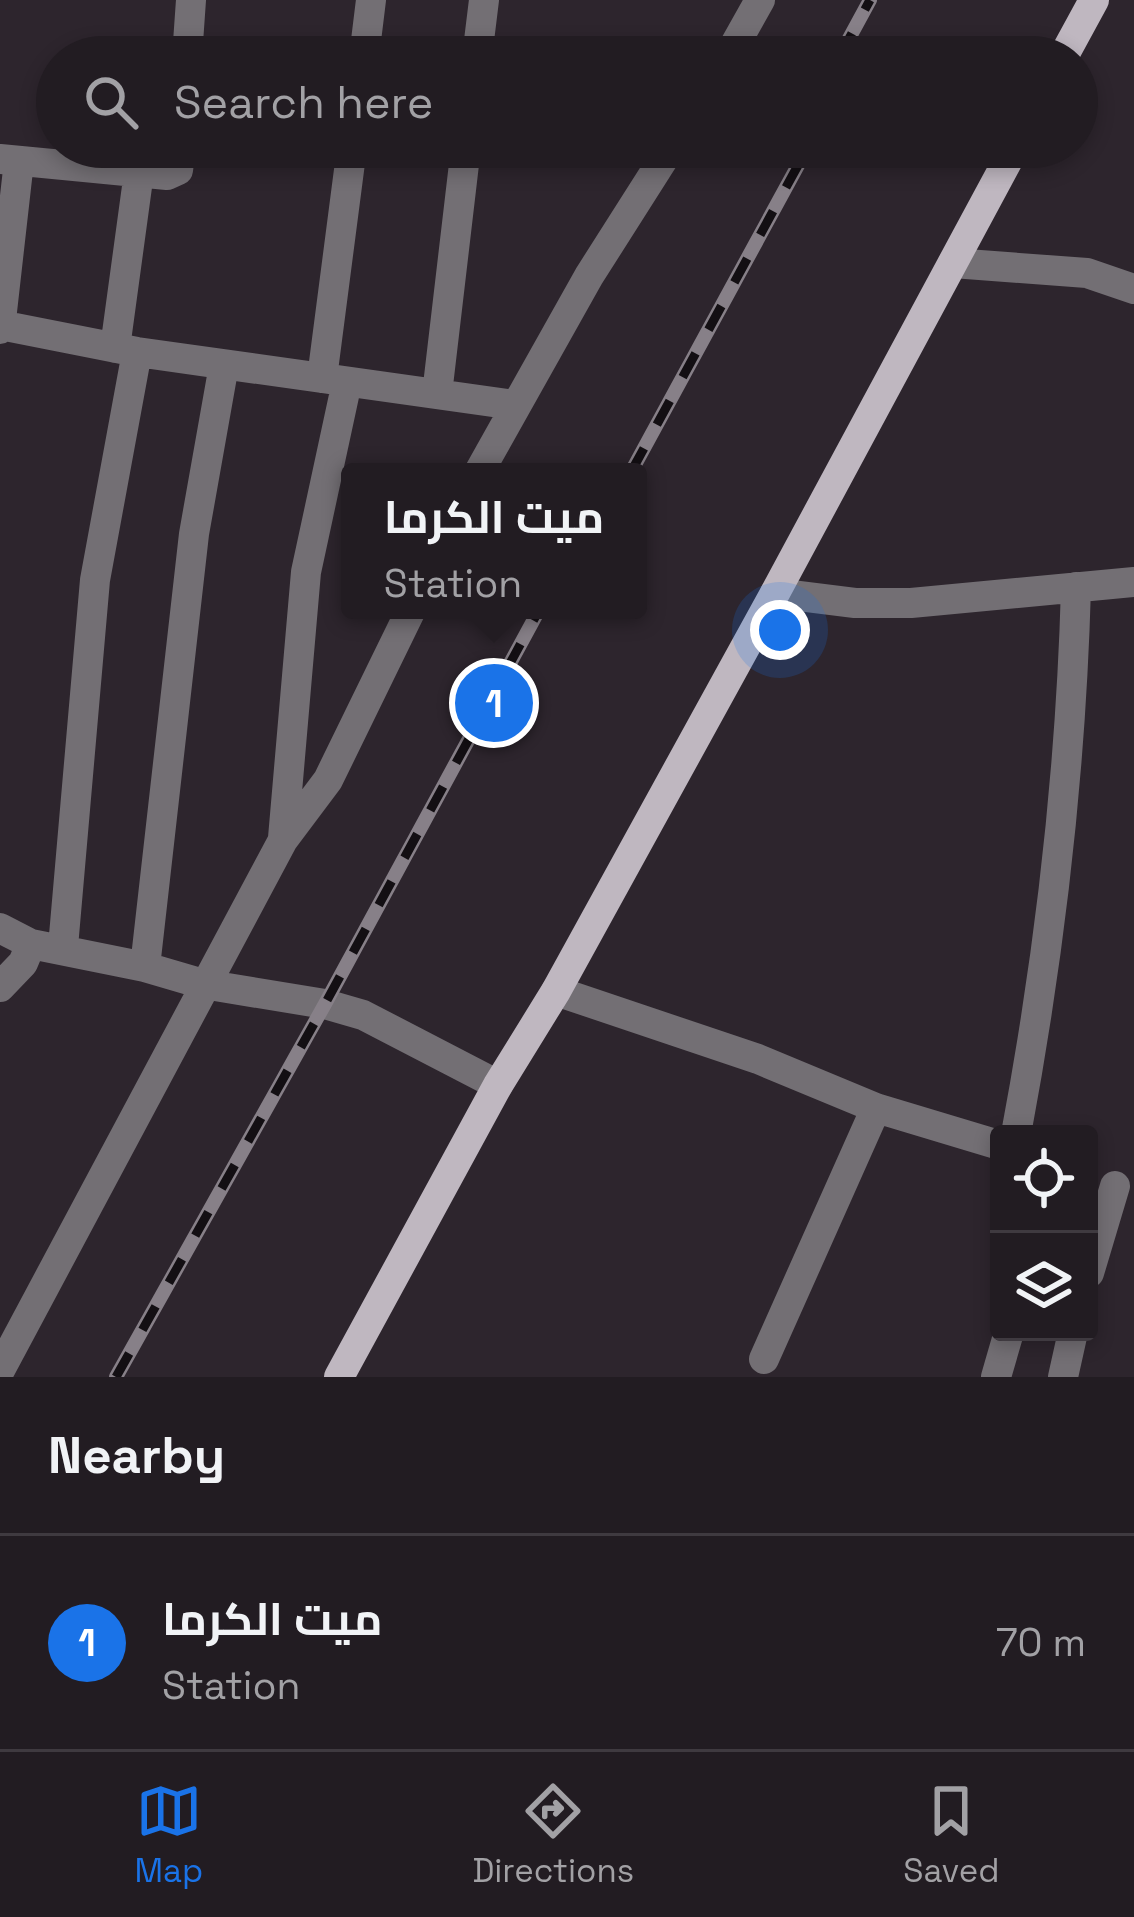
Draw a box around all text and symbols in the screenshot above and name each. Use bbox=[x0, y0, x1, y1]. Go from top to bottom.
search box bbox=[36, 36, 1098, 168]
icon: search bbox=[78, 69, 144, 135]
text: Search here bbox=[174, 74, 433, 131]
popup bbox=[341, 463, 647, 619]
text: ميت الكرما bbox=[384, 489, 604, 546]
text: Station bbox=[384, 559, 522, 608]
your location bbox=[750, 600, 810, 660]
pin: 1 bbox=[455, 658, 533, 748]
map controls bbox=[990, 1125, 1098, 1341]
button: locate bbox=[990, 1125, 1098, 1233]
button: layers bbox=[990, 1233, 1098, 1341]
text: Nearby bbox=[48, 1423, 225, 1488]
text: ميت الكرما bbox=[162, 1591, 383, 1648]
text: 1 bbox=[78, 1618, 96, 1667]
text: 70 m bbox=[996, 1618, 1086, 1667]
text: Station bbox=[162, 1661, 300, 1710]
tab: Map bbox=[135, 1778, 203, 1892]
tab: Directions bbox=[472, 1778, 634, 1892]
tab: Saved bbox=[903, 1778, 999, 1892]

